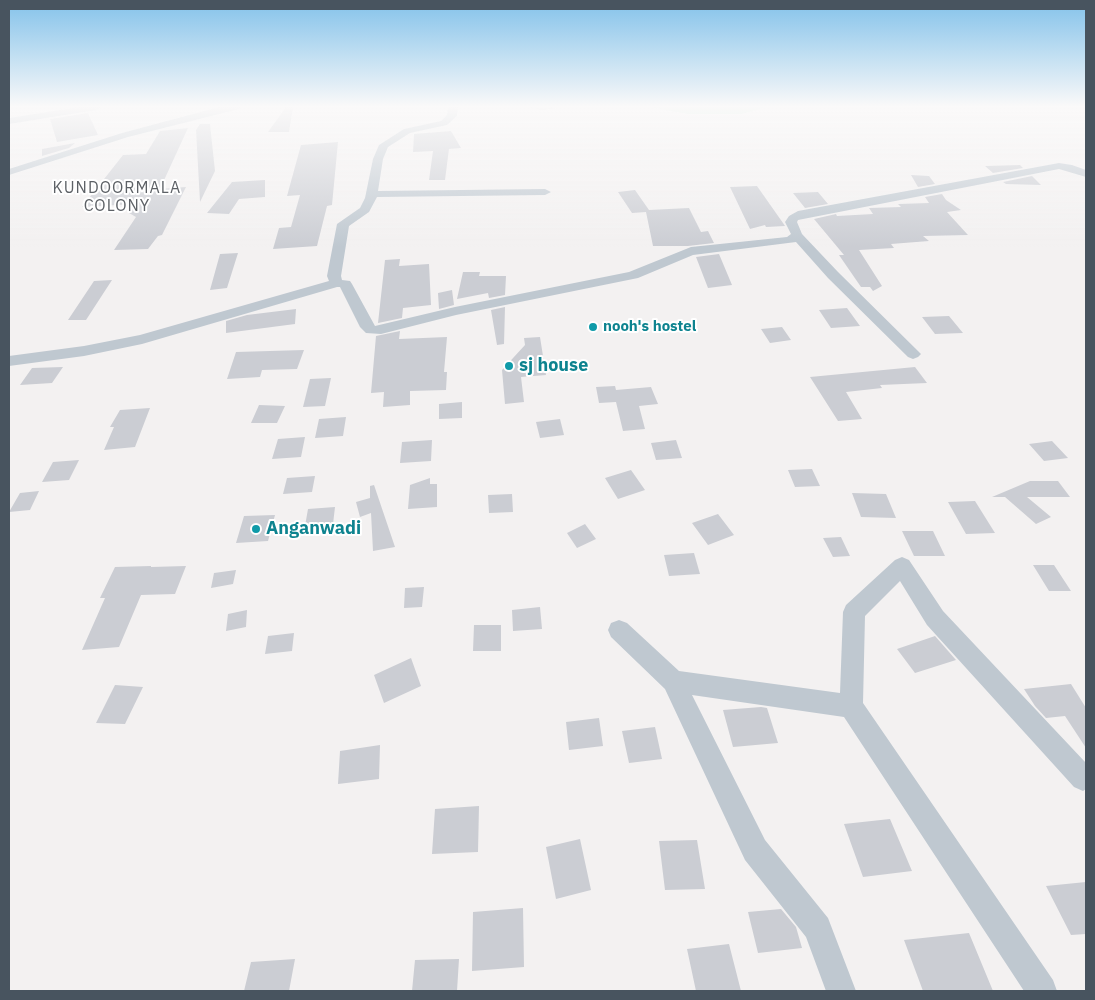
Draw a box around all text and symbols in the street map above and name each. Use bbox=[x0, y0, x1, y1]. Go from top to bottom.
district label: KUNDOORMALA COLONY bbox=[51, 178, 183, 216]
place label: nooh's hostel bbox=[603, 318, 696, 336]
marker: nooh's hostel bbox=[587, 321, 599, 333]
place label: sj house bbox=[519, 355, 588, 377]
marker: sj house bbox=[503, 360, 515, 372]
place label: Anganwadi bbox=[266, 518, 361, 540]
marker: Anganwadi bbox=[250, 523, 262, 535]

